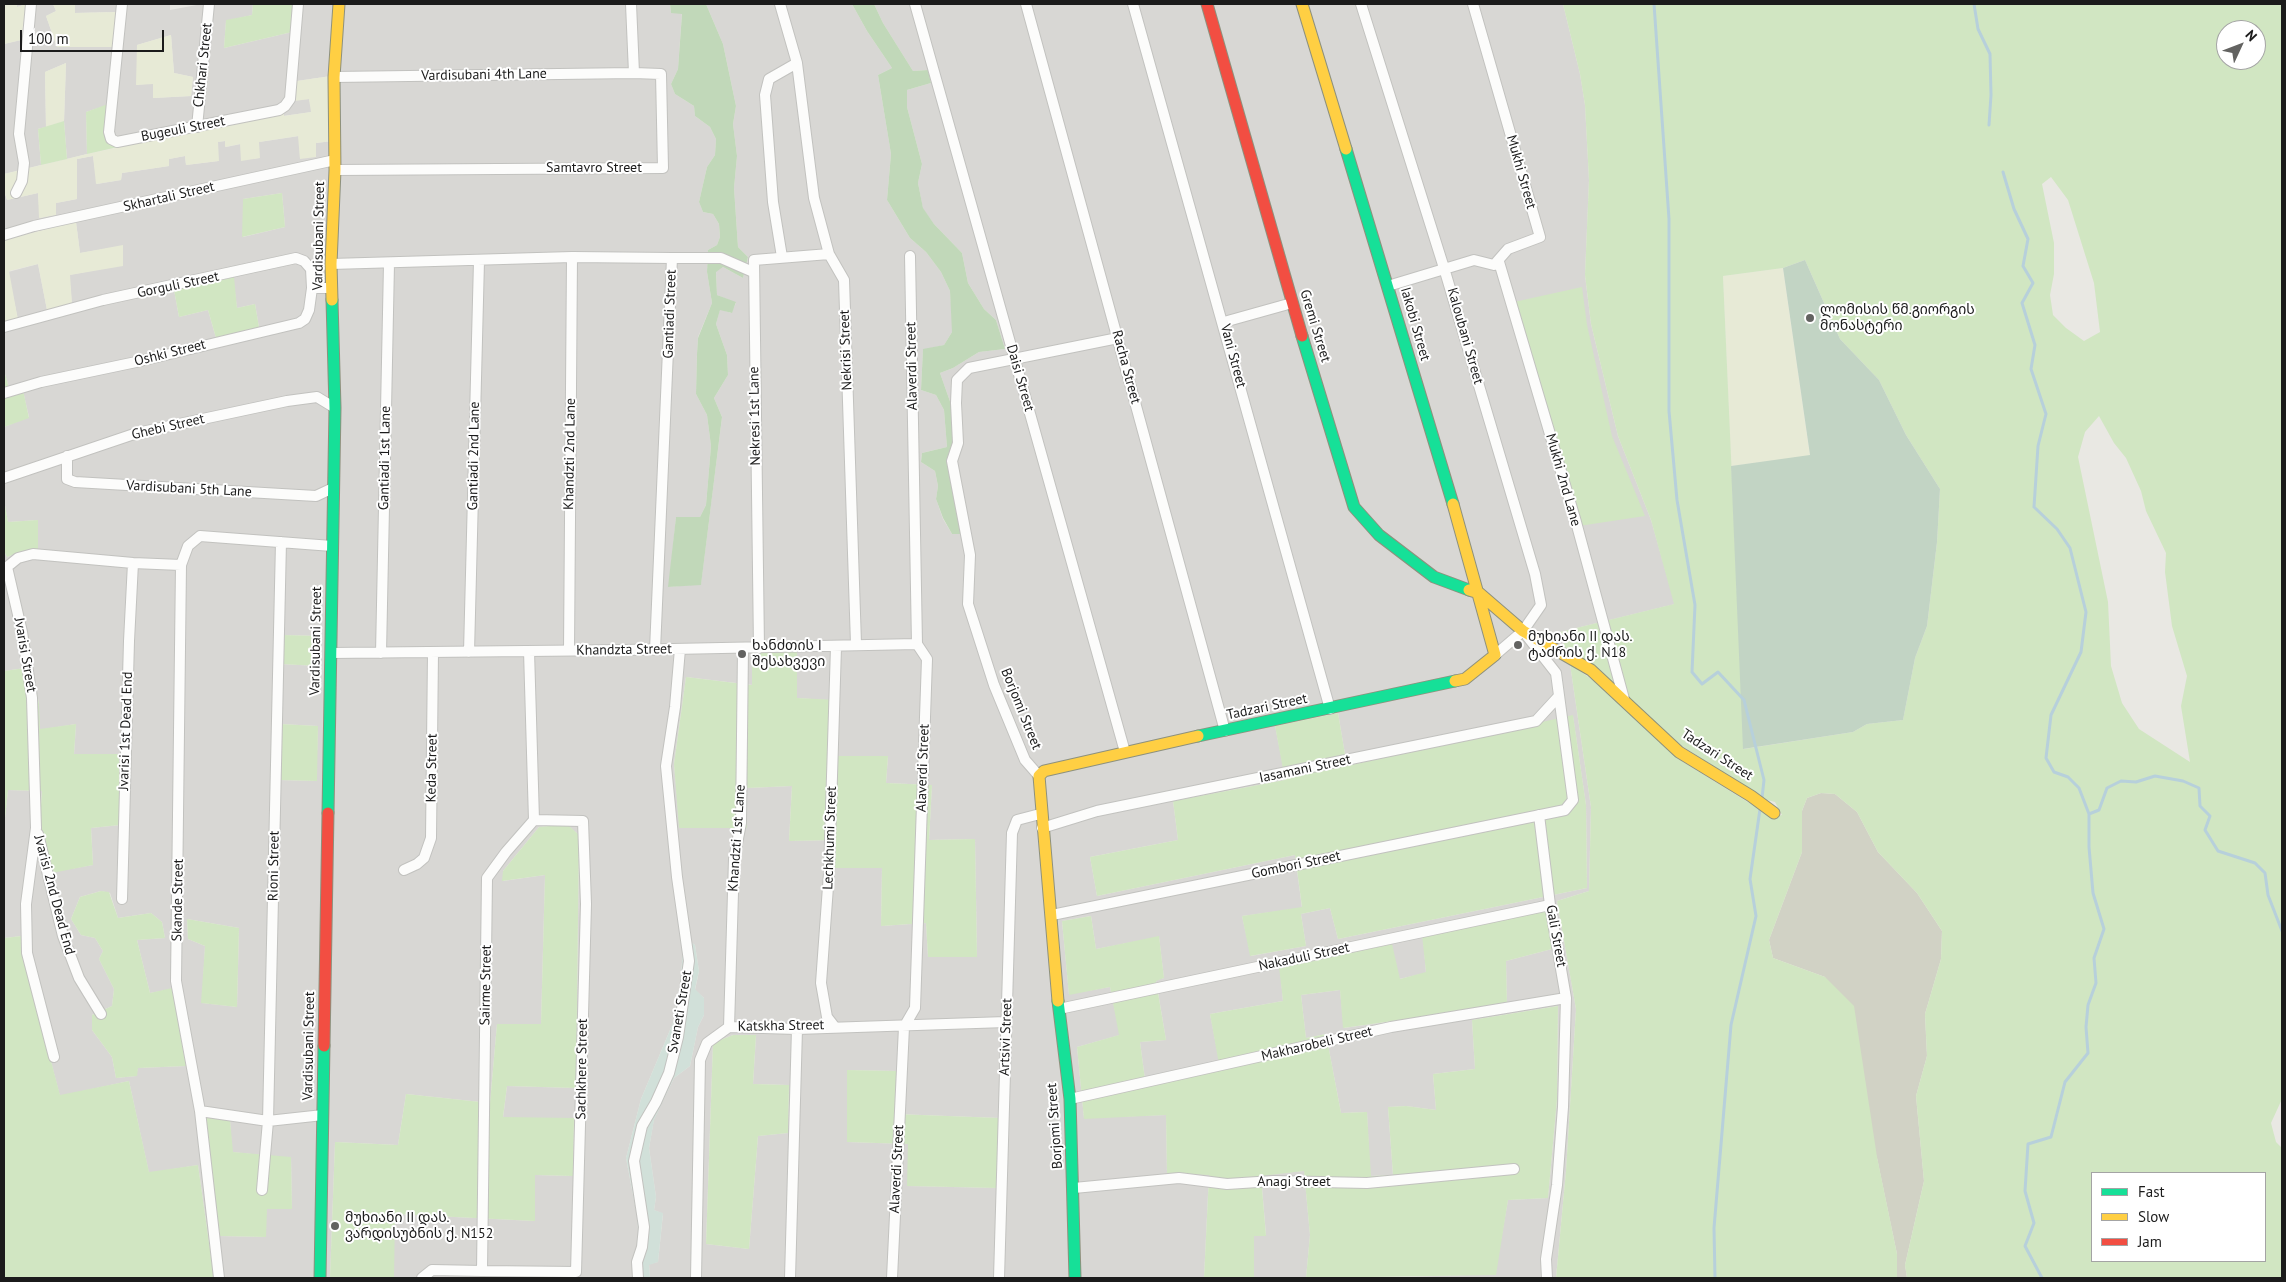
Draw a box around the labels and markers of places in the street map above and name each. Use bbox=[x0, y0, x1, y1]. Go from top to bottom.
place label: ლომისის წმ.გიორგის მონასტერი bbox=[1820, 302, 1975, 334]
marker: ლომისის წმ.გიორგის მონასტერი bbox=[1804, 312, 1816, 324]
place label: მუხიანი II დას. ტაძრის ქ. N18 bbox=[1528, 629, 1633, 662]
place label: ხანძთის I შესახვევი bbox=[752, 638, 825, 670]
marker: მუხიანი II დას. ტაძრის ქ. N18 bbox=[1512, 639, 1524, 651]
marker: ხანძთის I შესახვევი bbox=[736, 648, 748, 660]
place label: მუხიანი II დას. ვარდისუბნის ქ. N152 bbox=[345, 1210, 493, 1242]
marker: მუხიანი II დას. ვარდისუბნის ქ. N152 bbox=[329, 1220, 341, 1232]

